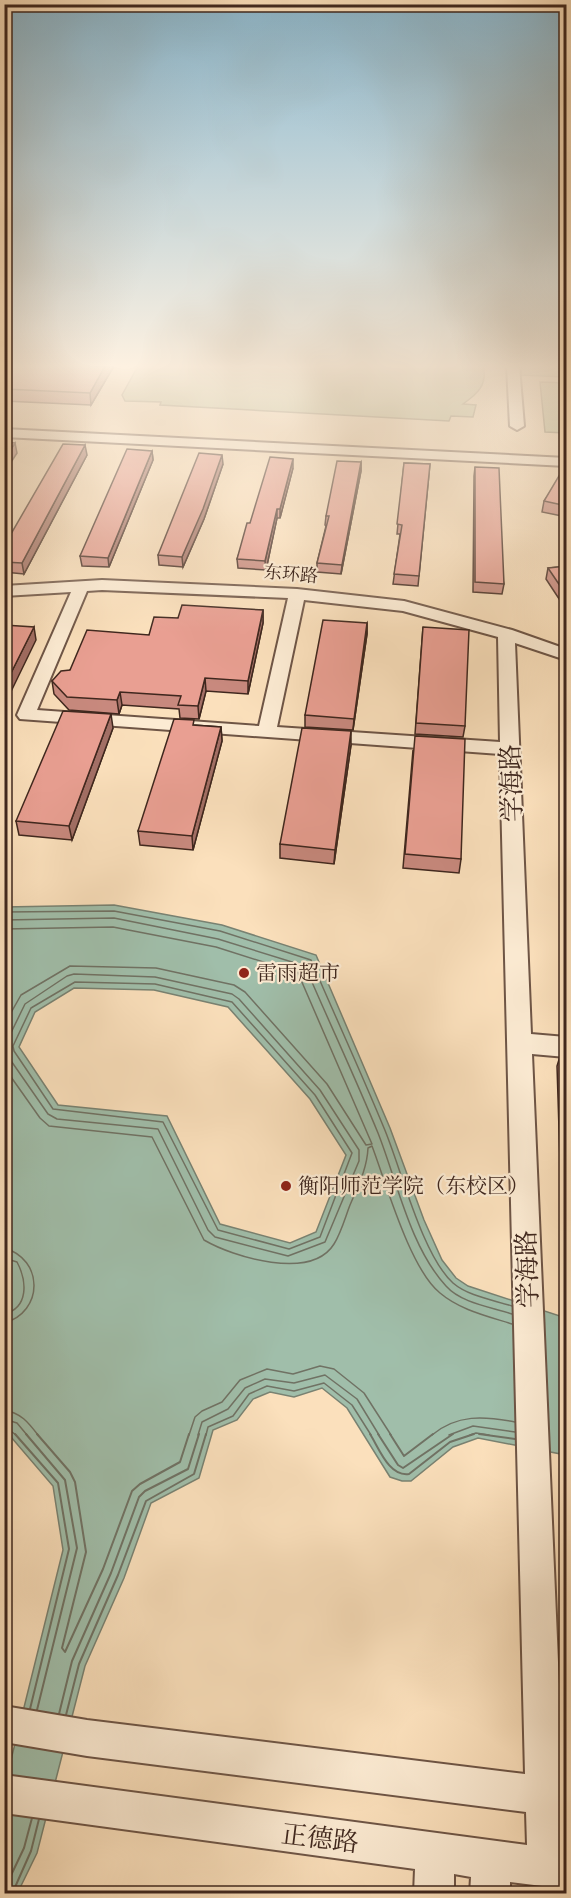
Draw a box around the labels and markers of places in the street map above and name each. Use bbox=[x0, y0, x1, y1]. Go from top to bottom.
place label: 雷雨超市 bbox=[256, 960, 340, 990]
marker: 雷雨超市 bbox=[237, 966, 251, 980]
place label: 衡阳师范学院（东校区） bbox=[298, 1173, 529, 1203]
marker: 衡阳师范学院（东校区） bbox=[279, 1179, 293, 1193]

